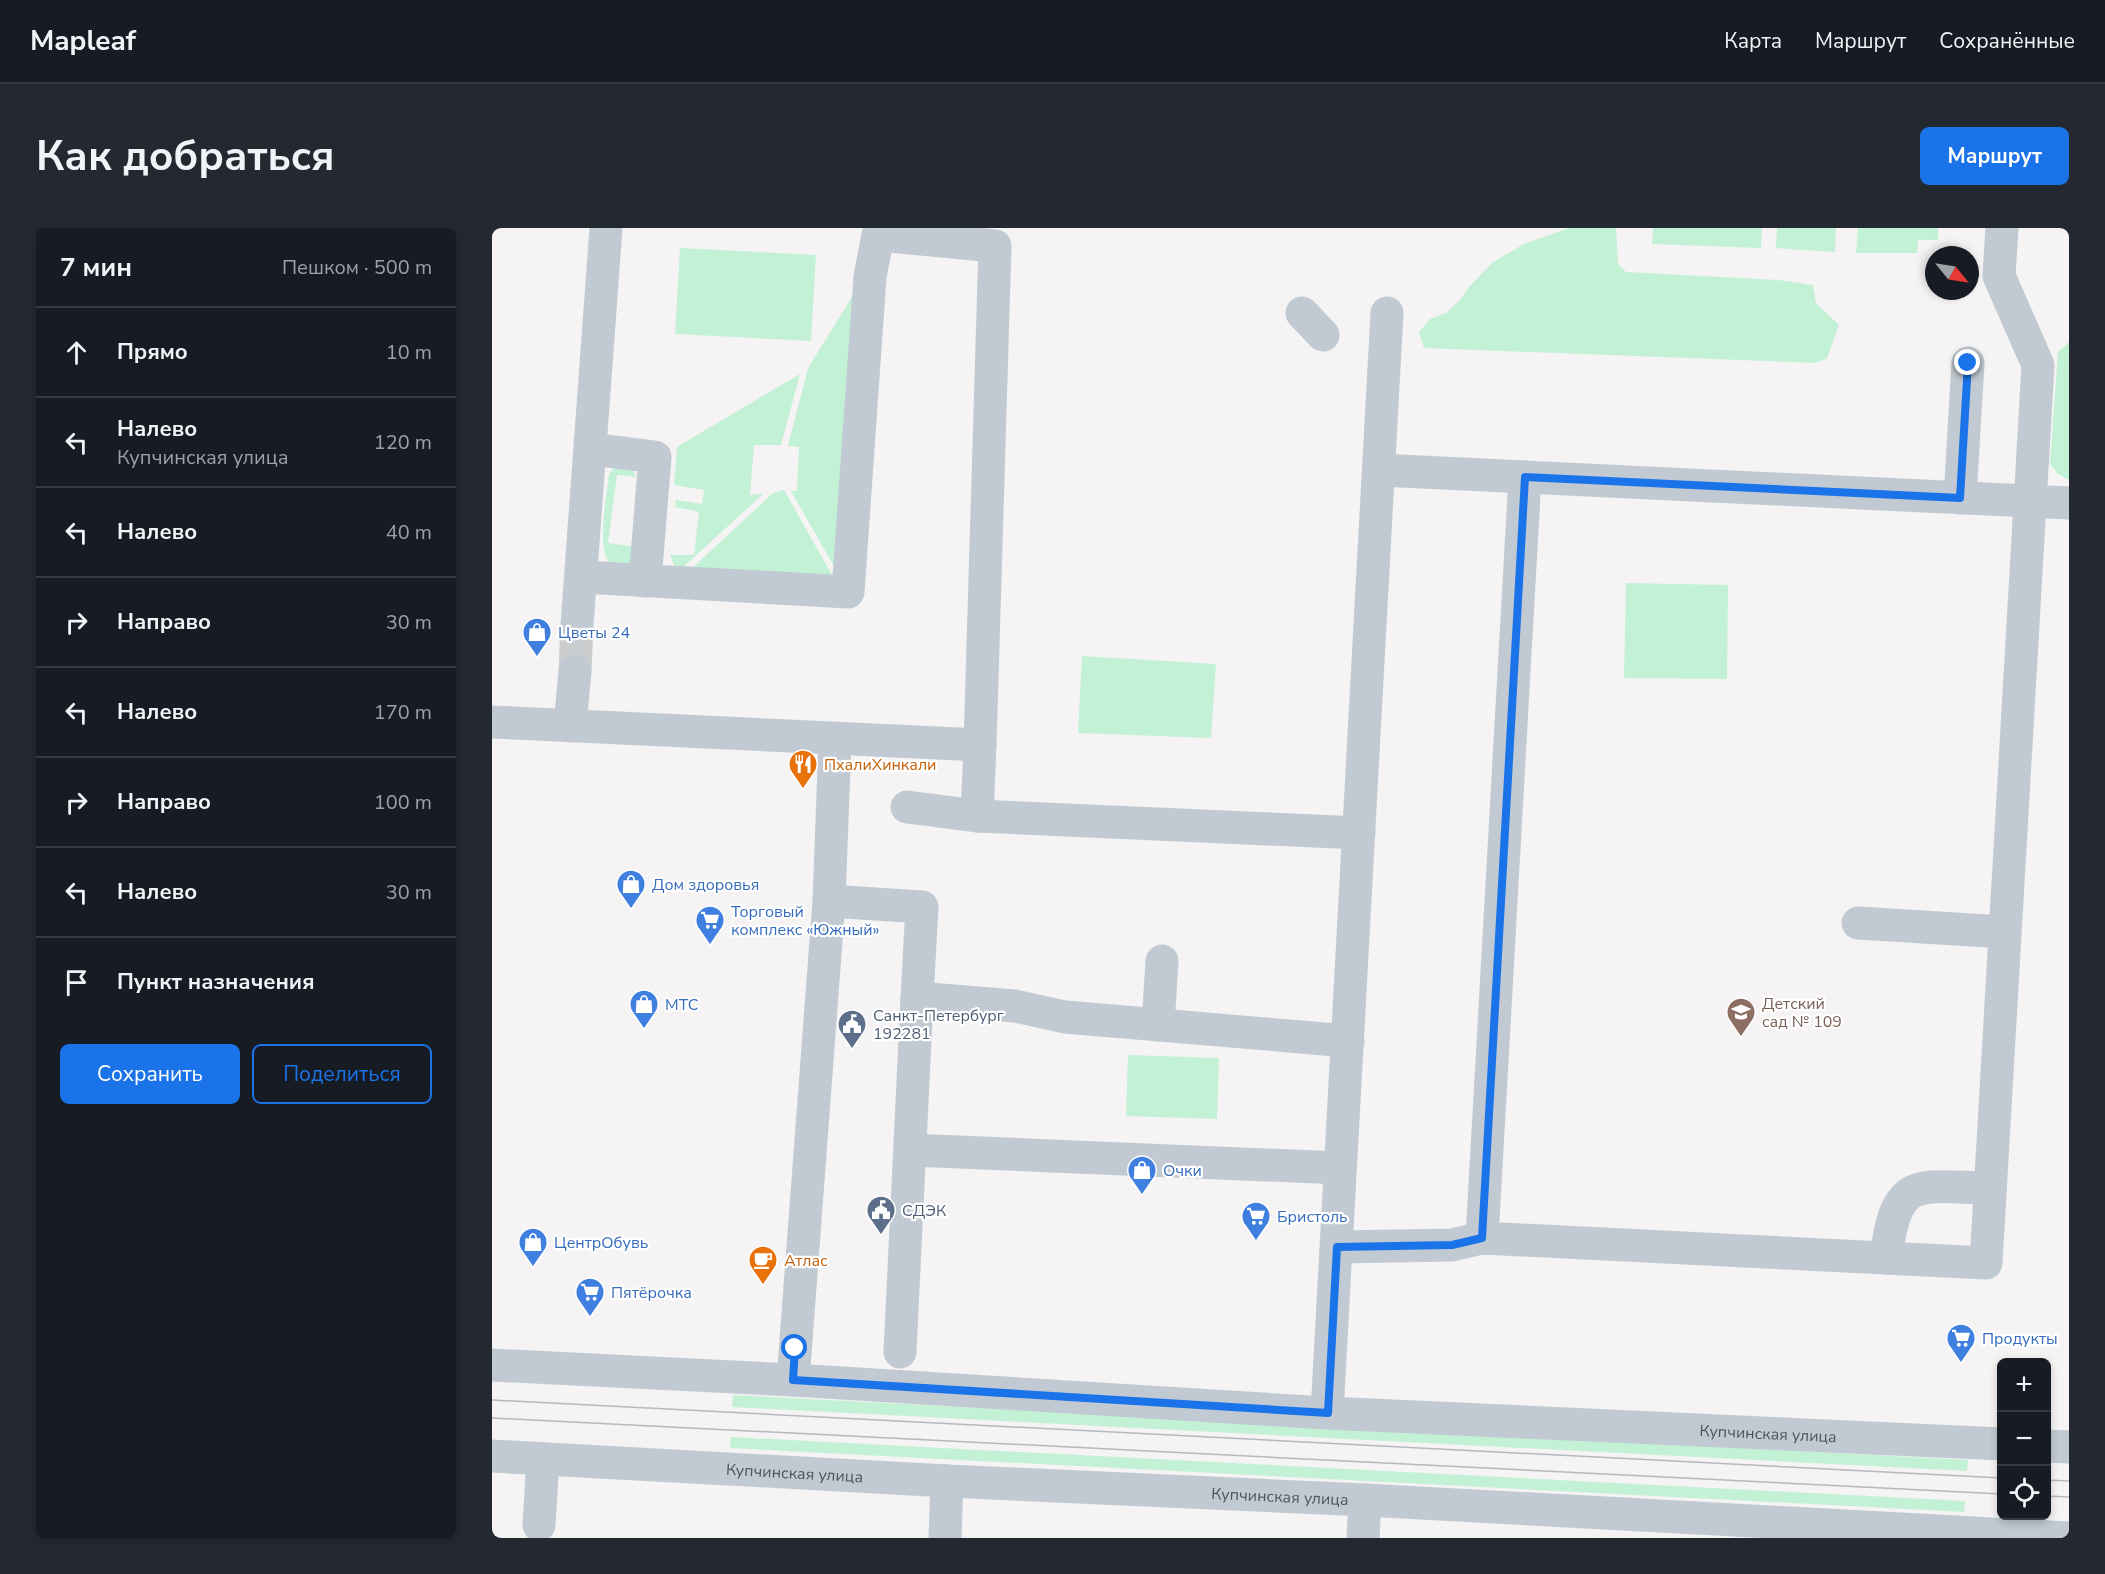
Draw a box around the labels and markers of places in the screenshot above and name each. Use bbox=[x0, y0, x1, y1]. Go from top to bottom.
shop icon: Цветы 24 bbox=[521, 616, 553, 658]
place label: Цветы 24 bbox=[558, 622, 631, 644]
restaurant icon: ПхалиХинкали bbox=[787, 748, 819, 790]
place label: ПхалиХинкали bbox=[824, 754, 936, 776]
shop icon: Дом здоровья bbox=[615, 868, 647, 910]
place label: Дом здоровья bbox=[652, 874, 759, 896]
place label: Торговый комплекс «Южный» bbox=[731, 901, 880, 941]
supermarket icon: Торговый комплекс «Южный» bbox=[694, 904, 726, 946]
shop icon: МТС bbox=[628, 988, 660, 1030]
place label: Детский сад № 109 bbox=[1762, 993, 1842, 1033]
place label: МТС bbox=[665, 994, 699, 1016]
school or university icon: Детский сад № 109 bbox=[1725, 996, 1757, 1038]
place label: Санкт-Петербург 192281 bbox=[873, 1005, 1004, 1045]
public building icon: Санкт-Петербург 192281 bbox=[836, 1008, 868, 1050]
shop icon: Очки bbox=[1126, 1154, 1158, 1196]
place label: Очки bbox=[1163, 1160, 1202, 1182]
public building icon: СДЭК bbox=[865, 1194, 897, 1236]
place label: СДЭК bbox=[902, 1200, 947, 1222]
supermarket icon: Бристоль bbox=[1240, 1200, 1272, 1242]
place label: Бристоль bbox=[1277, 1206, 1348, 1228]
shop icon: ЦентрОбувь bbox=[517, 1226, 549, 1268]
place label: ЦентрОбувь bbox=[554, 1232, 648, 1254]
cafe icon: Атлас bbox=[747, 1244, 779, 1286]
place label: Атлас bbox=[784, 1250, 828, 1272]
supermarket icon: Пятёрочка bbox=[574, 1276, 606, 1318]
place label: Пятёрочка bbox=[611, 1282, 692, 1304]
supermarket icon: Продукты bbox=[1945, 1322, 1977, 1364]
place label: Продукты bbox=[1982, 1328, 2058, 1350]

